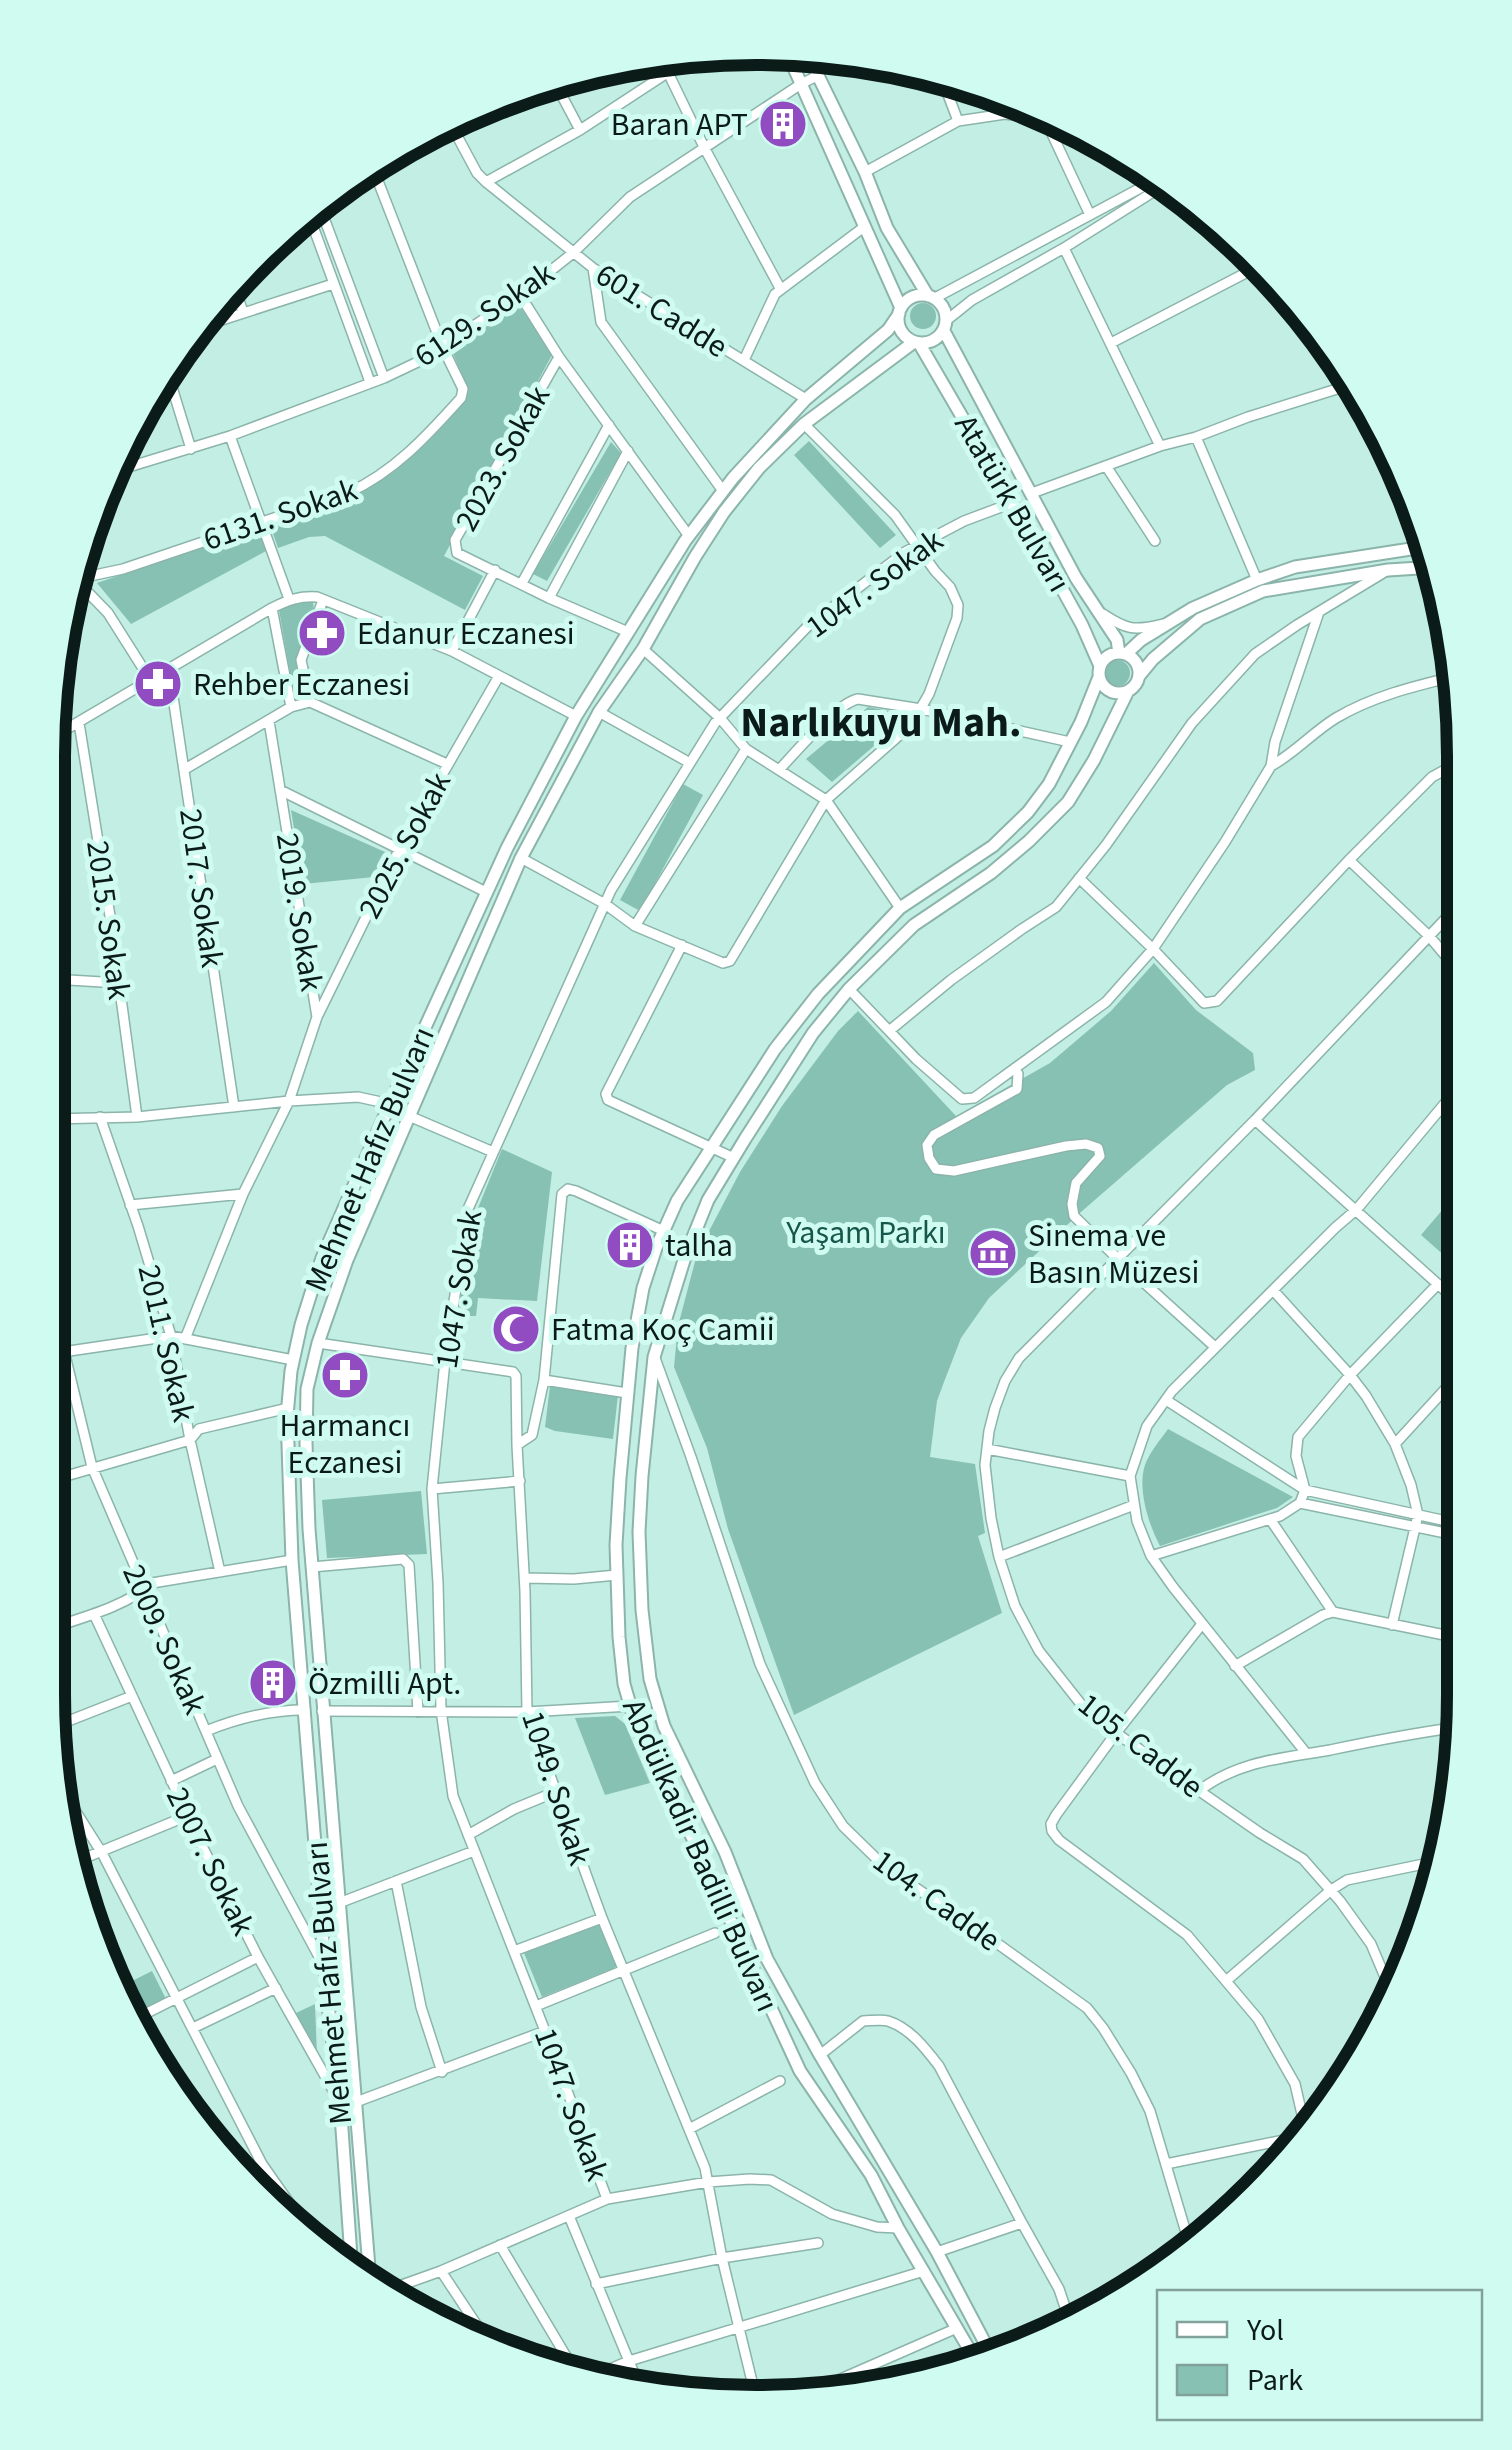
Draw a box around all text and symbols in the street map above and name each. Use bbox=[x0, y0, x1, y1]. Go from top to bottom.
building icon: Baran APT bbox=[757, 98, 809, 150]
place label: Baran APT bbox=[611, 102, 748, 148]
street label: 6129. Sokak bbox=[405, 251, 564, 379]
street label: 601. Cadde bbox=[587, 252, 736, 370]
street label: 2023. Sokak bbox=[444, 377, 562, 540]
street label: Atatürk Bulvarı bbox=[943, 406, 1082, 601]
street label: 6131. Sokak bbox=[197, 467, 364, 563]
street label: 1047. Sokak bbox=[796, 518, 953, 649]
pharmacy icon: Edanur Eczanesi bbox=[296, 607, 348, 659]
place label: Edanur Eczanesi bbox=[357, 611, 575, 657]
pharmacy icon: Rehber Eczanesi bbox=[132, 658, 184, 710]
place label: Rehber Eczanesi bbox=[193, 662, 410, 708]
district label: Narlıkuyu Mah. bbox=[740, 693, 1022, 753]
street label: 2025. Sokak bbox=[347, 764, 463, 927]
street label: 2017. Sokak bbox=[167, 806, 235, 971]
street label: 2019. Sokak bbox=[264, 830, 334, 995]
street label: 2015. Sokak bbox=[74, 838, 142, 1003]
street label: Mehmet Hafız Bulvarı bbox=[293, 1020, 447, 1299]
street label: 1047. Sokak bbox=[424, 1206, 494, 1372]
park label: Yaşam Parkı bbox=[785, 1210, 946, 1256]
place label: Sinema ve Basın Müzesi bbox=[1028, 1213, 1199, 1296]
building icon: talha bbox=[604, 1219, 656, 1271]
place label: talha bbox=[665, 1223, 733, 1269]
museum icon: Sinema ve Basın Müzesi bbox=[967, 1227, 1019, 1279]
street label: 2011. Sokak bbox=[126, 1260, 206, 1426]
mosque icon: Fatma Koç Camii bbox=[490, 1303, 542, 1355]
place label: Fatma Koç Camii bbox=[551, 1307, 775, 1353]
pharmacy icon: Harmancı Eczanesi bbox=[319, 1349, 371, 1401]
place label: Harmancı Eczanesi bbox=[280, 1403, 410, 1486]
street label: 2009. Sokak bbox=[111, 1557, 218, 1722]
building icon: Özmilli Apt. bbox=[247, 1657, 299, 1709]
place label: Özmilli Apt. bbox=[308, 1661, 461, 1707]
street label: 105. Cadde bbox=[1068, 1682, 1213, 1809]
street label: Abdülkadir Badilli Bulvarı bbox=[610, 1692, 790, 2019]
street label: 1049. Sokak bbox=[509, 1705, 603, 1872]
street label: 2007. Sokak bbox=[154, 1779, 266, 1944]
street label: Mehmet Hafız Bulvarı bbox=[294, 1839, 364, 2126]
street label: 104. Cadde bbox=[863, 1839, 1010, 1963]
street label: 1047. Sokak bbox=[522, 2021, 620, 2187]
legend bbox=[1157, 2290, 1482, 2420]
text: Yol bbox=[1246, 2309, 1284, 2352]
text: Park bbox=[1247, 2359, 1303, 2402]

